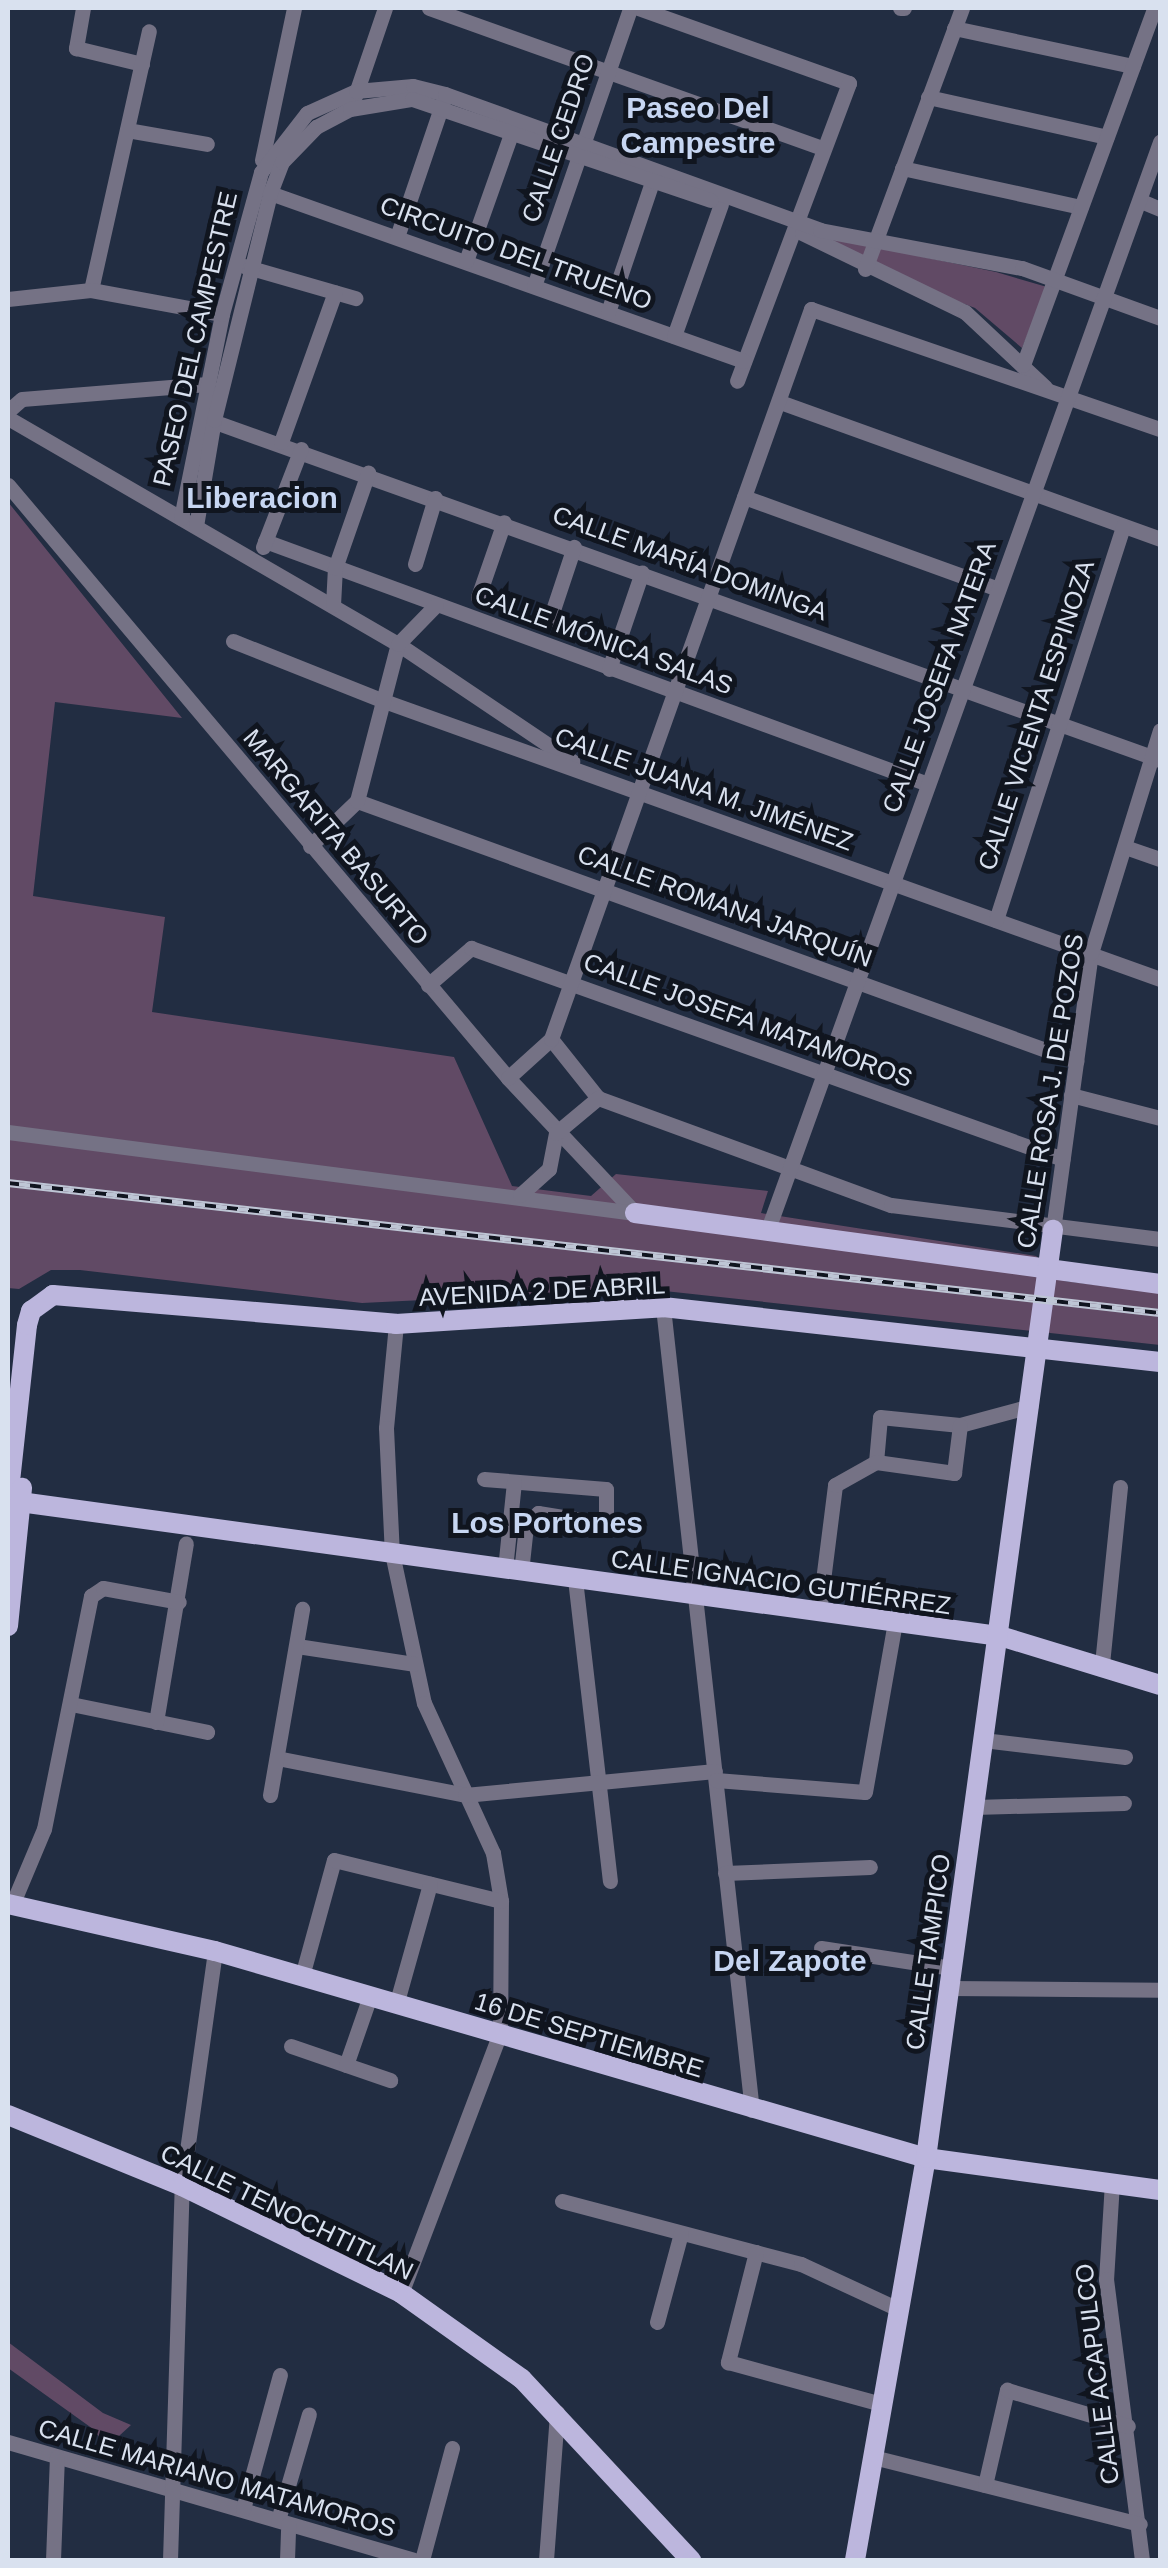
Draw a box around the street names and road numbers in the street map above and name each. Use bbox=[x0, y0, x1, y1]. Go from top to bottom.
street label: CALLE CEDRO bbox=[515, 50, 601, 226]
street label: PASEO DEL CAMPESTRE bbox=[146, 188, 244, 490]
street label: CIRCUITO DEL TRUENO bbox=[375, 190, 657, 316]
street label: CALLE MARÍA DOMINGA bbox=[548, 499, 832, 627]
street label: CALLE JOSEFA NATERA bbox=[876, 536, 1002, 818]
street label: CALLE VICENTA ESPINOZA bbox=[971, 555, 1101, 875]
street label: CALLE MÓNICA SALAS bbox=[470, 579, 738, 701]
street label: CALLE JUANA M. JIMÉNEZ bbox=[550, 721, 858, 857]
street label: MARGARITA BASURTO bbox=[237, 723, 435, 951]
street label: CALLE ROMANA JARQUÍN bbox=[573, 838, 877, 974]
street label: CALLE ROSA J. DE POZOS bbox=[1010, 931, 1090, 1251]
street label: CALLE JOSEFA MATAMOROS bbox=[579, 946, 917, 1094]
street label: AVENIDA 2 DE ABRIL bbox=[417, 1269, 667, 1313]
street label: CALLE IGNACIO GUTIÉRREZ bbox=[609, 1543, 953, 1621]
street label: CALLE TAMPICO bbox=[899, 1852, 957, 2052]
street label: 16 DE SEPTIEMBRE bbox=[471, 1986, 707, 2084]
street label: CALLE TENOCHTITLAN bbox=[156, 2138, 418, 2286]
street label: CALLE ACAPULCO bbox=[1068, 2261, 1126, 2487]
street label: CALLE MARIANO MATAMOROS bbox=[35, 2413, 399, 2543]

